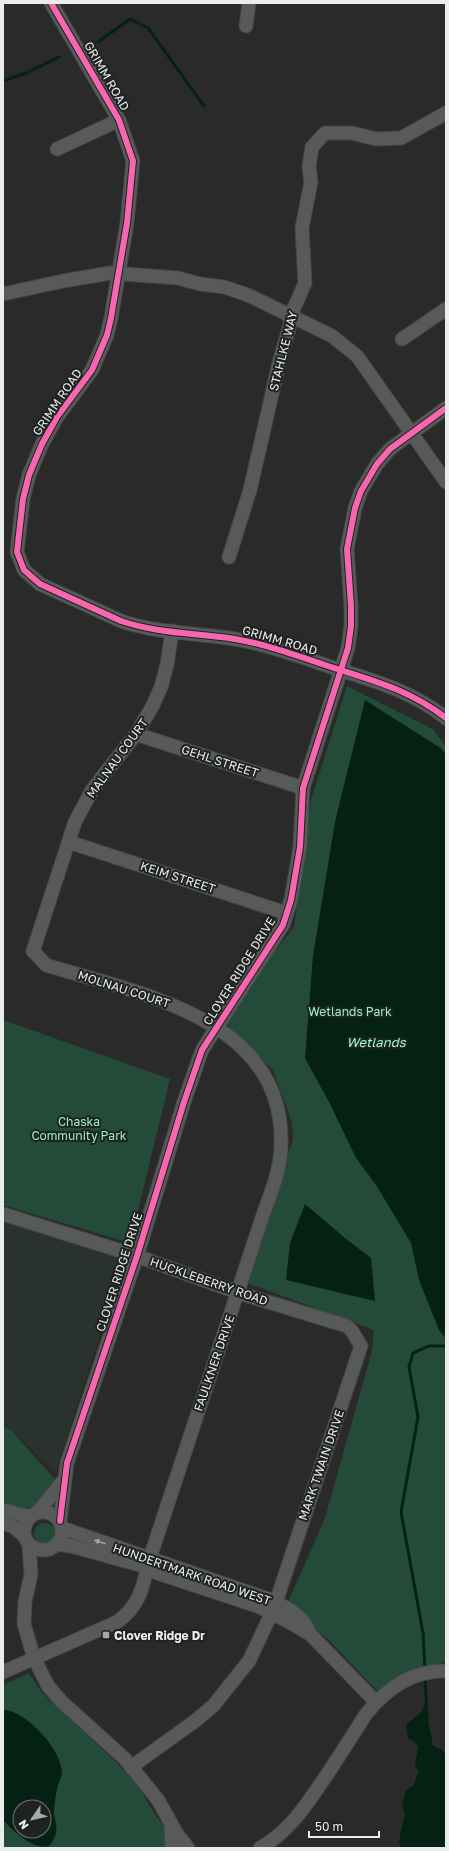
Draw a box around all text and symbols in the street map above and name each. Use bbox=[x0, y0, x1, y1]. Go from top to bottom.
street label: GRIMM ROAD bbox=[81, 39, 133, 113]
street label: STAHLKE WAY bbox=[266, 309, 300, 393]
street label: GRIMM ROAD bbox=[29, 366, 85, 438]
street label: GRIMM ROAD bbox=[241, 622, 319, 658]
street label: MALNAU COURT bbox=[83, 715, 151, 801]
street label: GEHL STREET bbox=[180, 741, 261, 781]
street label: KEIM STREET bbox=[139, 858, 218, 896]
street label: CLOVER RIDGE DRIVE bbox=[200, 914, 278, 1028]
street label: MOLNAU COURT bbox=[76, 967, 172, 1011]
park label: Wetlands Park bbox=[308, 1004, 392, 1019]
water label: Wetlands bbox=[346, 1034, 407, 1050]
park label: Chaska Community Park bbox=[31, 1114, 127, 1143]
street label: CLOVER RIDGE DRIVE bbox=[93, 1210, 145, 1334]
street label: HUCKLEBERRY ROAD bbox=[148, 1254, 270, 1308]
street label: FAULKNER DRIVE bbox=[190, 1313, 238, 1413]
street label: MARK TWAIN DRIVE bbox=[295, 1408, 347, 1522]
one-way arrow bbox=[93, 1539, 105, 1545]
street label: HUNDERTMARK ROAD WEST bbox=[111, 1540, 273, 1608]
place label: Clover Ridge Dr bbox=[114, 1628, 205, 1643]
marker: Clover Ridge Dr bbox=[101, 1630, 111, 1640]
north arrow bbox=[12, 1799, 52, 1839]
scale bar bbox=[309, 1813, 379, 1839]
text: N bbox=[16, 1818, 31, 1832]
text: 50 m bbox=[315, 1819, 343, 1834]

